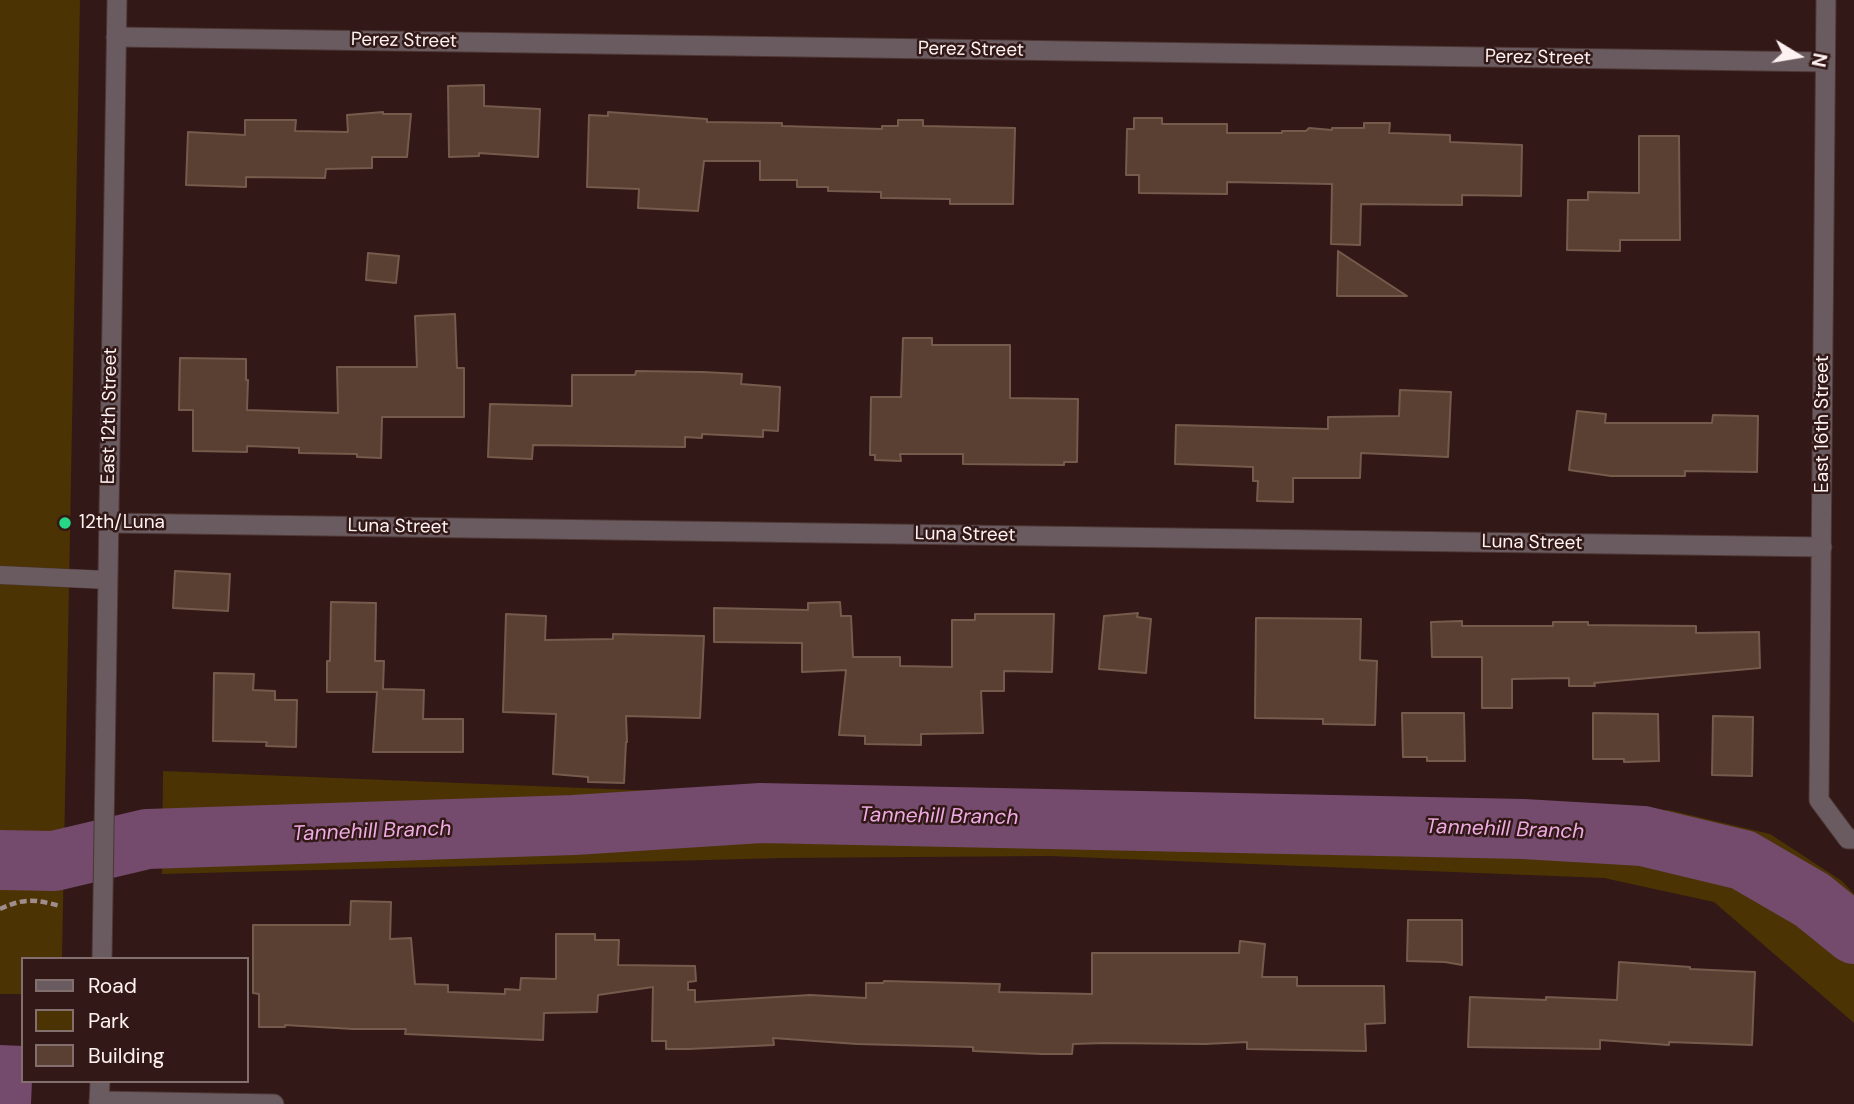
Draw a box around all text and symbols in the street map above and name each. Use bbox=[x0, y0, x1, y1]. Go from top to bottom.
north arrow bbox=[1763, 21, 1833, 91]
street label: Perez Street bbox=[351, 29, 457, 53]
street label: Perez Street bbox=[918, 38, 1024, 62]
street label: Perez Street bbox=[1485, 46, 1591, 70]
text: N bbox=[1806, 51, 1833, 69]
street label: East 12th Street bbox=[97, 347, 123, 485]
street label: East 16th Street bbox=[1812, 355, 1834, 493]
place label: 12th/Luna bbox=[79, 512, 165, 534]
marker: 12th/Luna bbox=[57, 515, 73, 531]
street label: Luna Street bbox=[347, 515, 449, 539]
street label: Luna Street bbox=[914, 523, 1016, 547]
street label: Luna Street bbox=[1481, 531, 1583, 555]
water label: Tannehill Branch bbox=[859, 803, 1019, 831]
water label: Tannehill Branch bbox=[1425, 815, 1585, 845]
water label: Tannehill Branch bbox=[292, 817, 452, 847]
legend bbox=[21, 957, 248, 1083]
text: Road bbox=[88, 972, 137, 1000]
text: Park bbox=[88, 1007, 129, 1035]
text: Building bbox=[88, 1042, 164, 1070]

